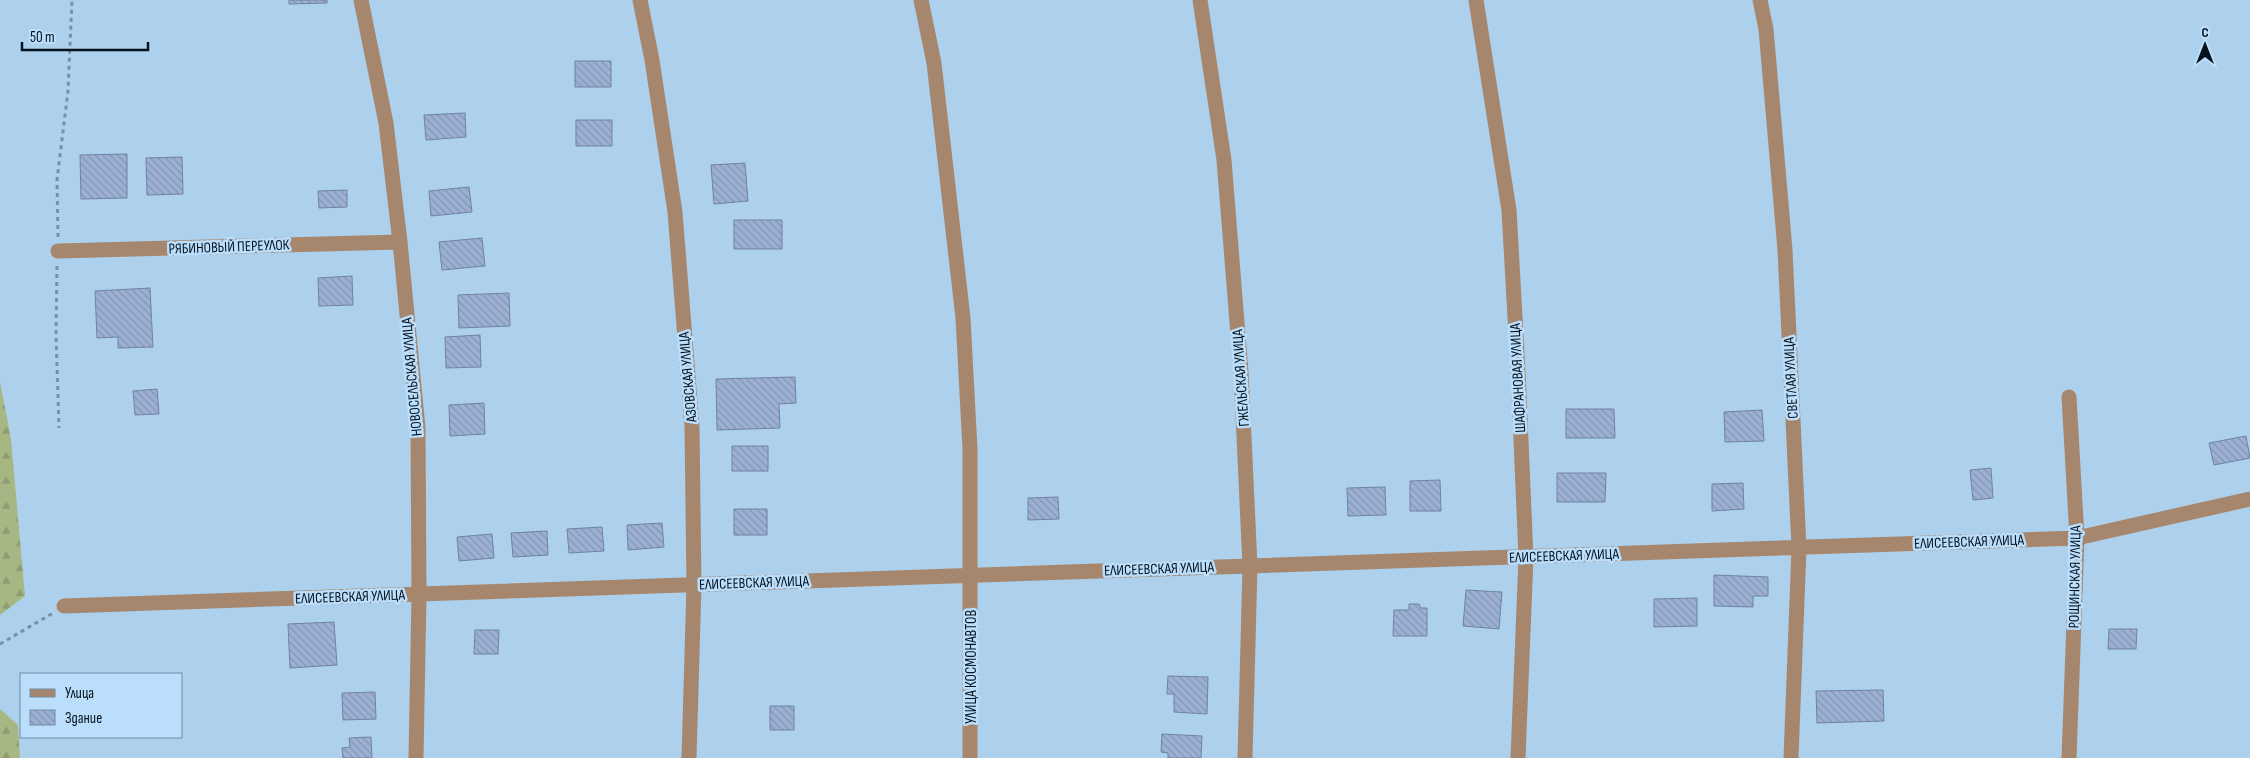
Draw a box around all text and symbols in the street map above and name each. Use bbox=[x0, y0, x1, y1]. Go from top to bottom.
scale bar bbox=[22, 20, 149, 52]
north arrow bbox=[2180, 20, 2230, 70]
text: С bbox=[2201, 24, 2209, 41]
text: 50 m bbox=[30, 28, 55, 47]
street label: РЯБИНОВЫЙ ПЕРЕУЛОК bbox=[168, 235, 290, 259]
street label: НОВОСЕЛЬСКАЯ УЛИЦА bbox=[397, 316, 427, 437]
street label: ШАФРАНОВАЯ УЛИЦА bbox=[1506, 322, 1530, 433]
street label: ГЖЕЛЬСКАЯ УЛИЦА bbox=[1228, 328, 1254, 427]
street label: АЗОВСКАЯ УЛИЦА bbox=[675, 330, 701, 424]
street label: СВЕТЛАЯ УЛИЦА bbox=[1779, 336, 1803, 419]
street label: РОЩИНСКАЯ УЛИЦА bbox=[2065, 525, 2085, 629]
street label: ЕЛИСЕЕВСКАЯ УЛИЦА bbox=[1914, 531, 2025, 553]
street label: ЕЛИСЕЕВСКАЯ УЛИЦА bbox=[1509, 545, 1620, 567]
street label: ЕЛИСЕЕВСКАЯ УЛИЦА bbox=[1104, 558, 1215, 580]
street label: ЕЛИСЕЕВСКАЯ УЛИЦА bbox=[699, 572, 810, 594]
street label: ЕЛИСЕЕВСКАЯ УЛИЦА bbox=[295, 586, 406, 608]
street label: УЛИЦА КОСМОНАВТОВ bbox=[962, 610, 981, 724]
legend bbox=[20, 673, 182, 738]
text: Улица bbox=[65, 684, 94, 703]
text: Здание bbox=[65, 709, 102, 728]

